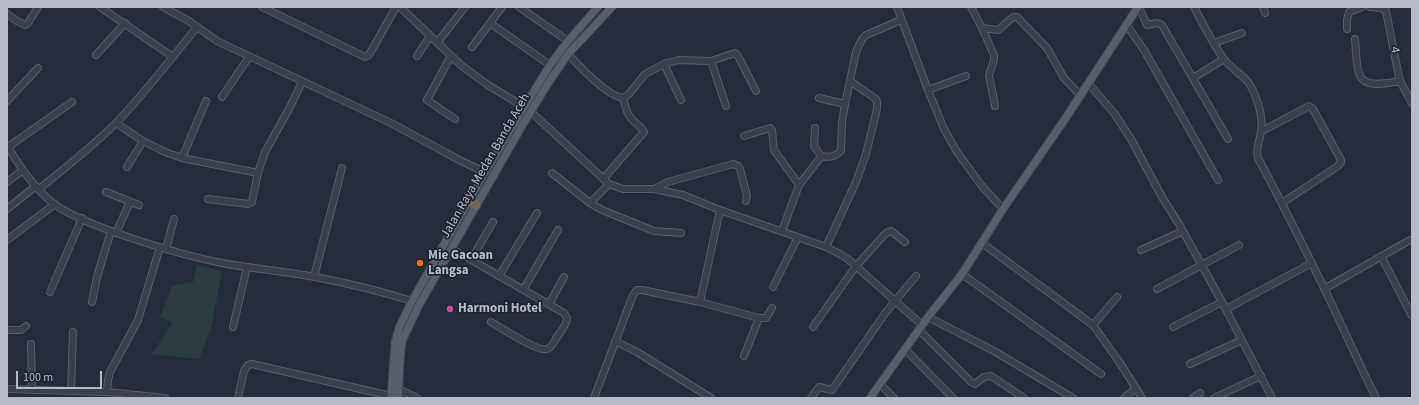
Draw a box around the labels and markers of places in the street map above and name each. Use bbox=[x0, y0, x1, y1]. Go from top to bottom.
place label: Mie Gacoan Langsa bbox=[428, 248, 493, 279]
marker: Mie Gacoan Langsa bbox=[415, 258, 425, 268]
place label: Harmoni Hotel bbox=[458, 301, 542, 317]
marker: Harmoni Hotel bbox=[445, 304, 455, 314]

